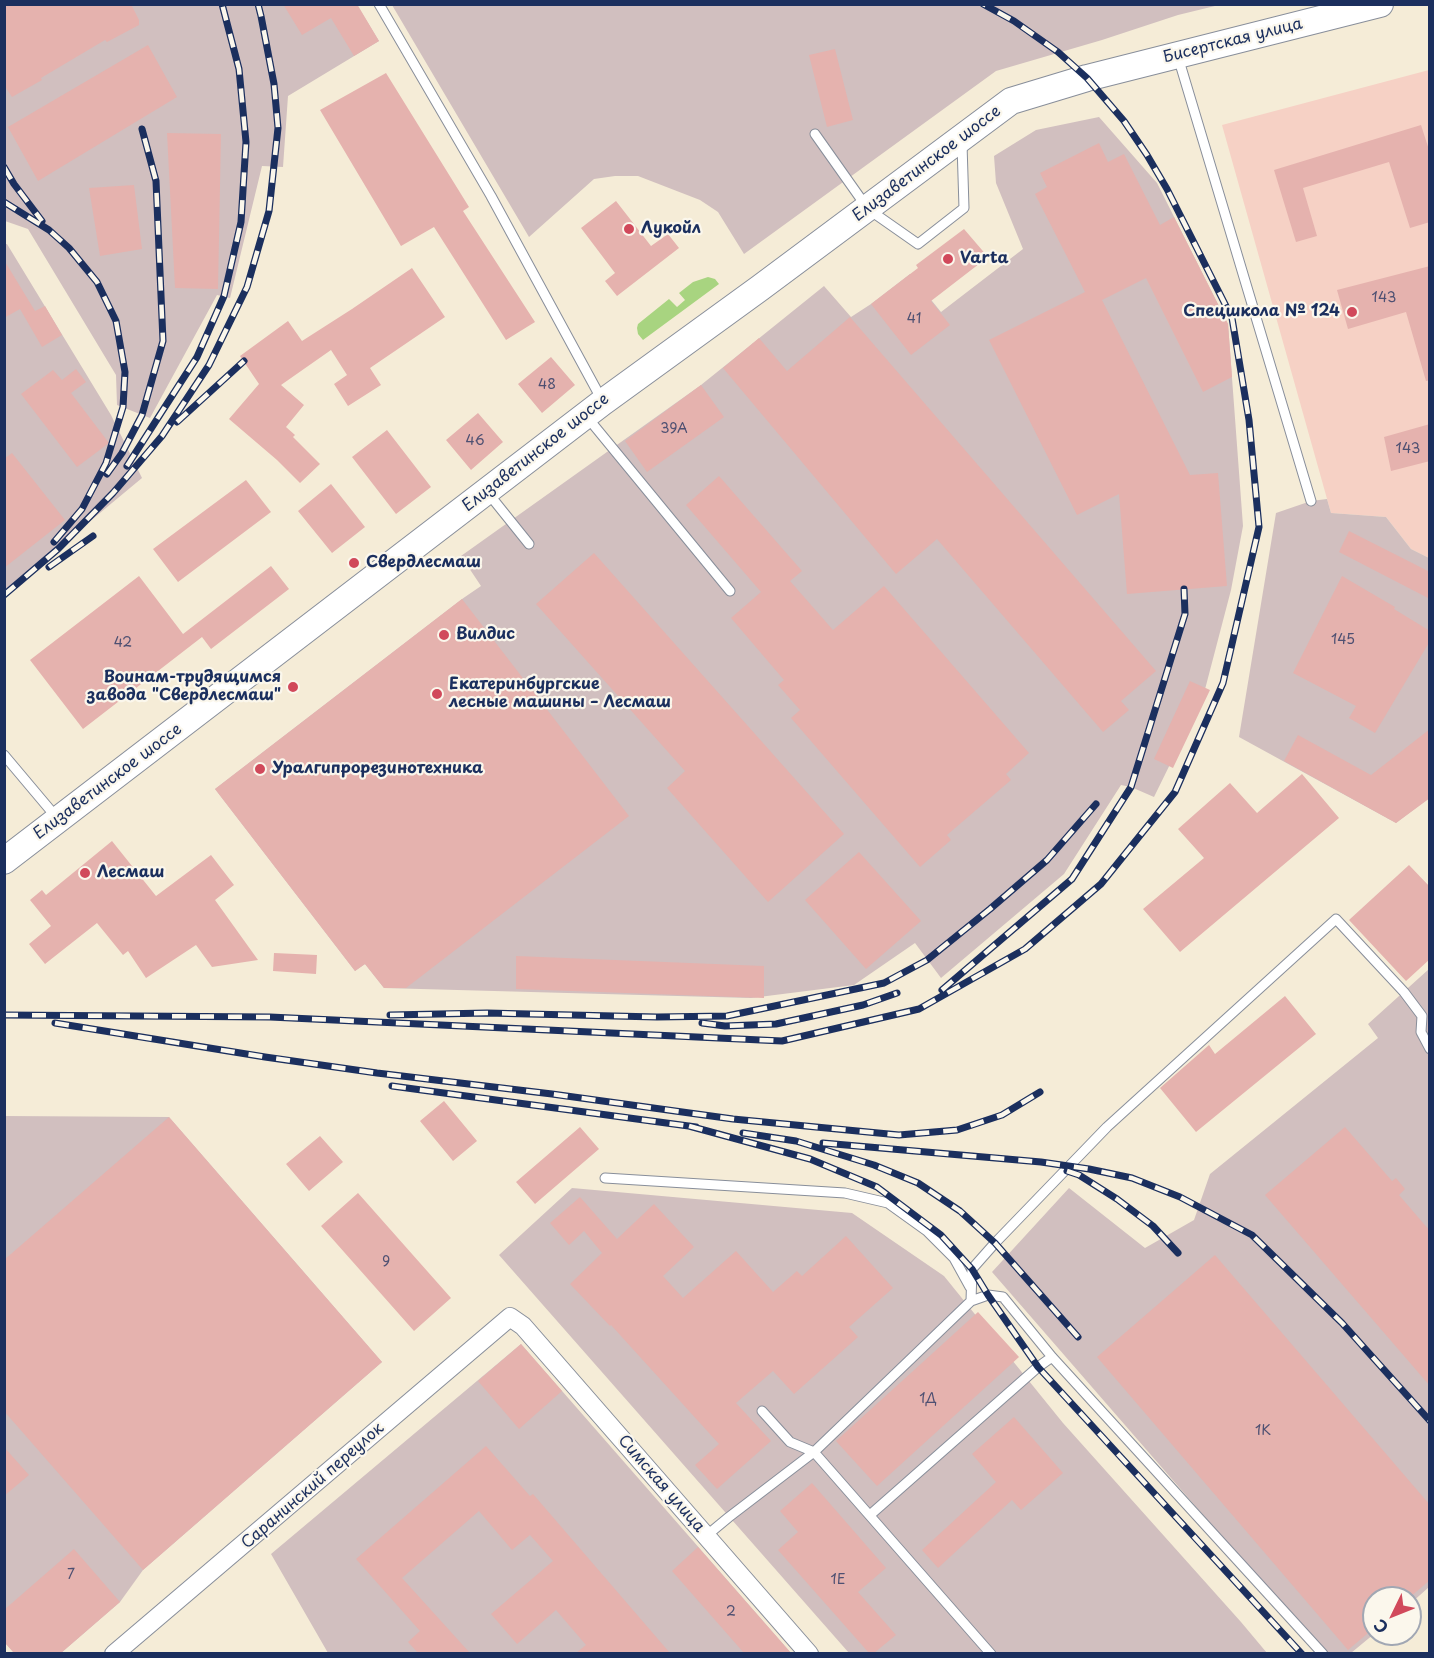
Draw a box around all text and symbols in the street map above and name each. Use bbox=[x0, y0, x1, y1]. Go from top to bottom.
street label: Бисертская улица bbox=[1161, 14, 1305, 68]
street label: Елизаветинское шоссе bbox=[849, 102, 1005, 226]
place label: Лукойл bbox=[641, 219, 701, 239]
marker: Лукойл bbox=[622, 222, 636, 236]
place label: Varta bbox=[960, 249, 1009, 269]
marker: Varta bbox=[941, 252, 955, 266]
house number: 143 bbox=[1372, 290, 1396, 306]
place label: Спецшкола № 124 bbox=[1183, 302, 1340, 322]
marker: Спецшкола № 124 bbox=[1345, 305, 1359, 319]
house number: 41 bbox=[907, 311, 921, 327]
house number: 48 bbox=[538, 377, 556, 393]
street label: Елизаветинское шоссе bbox=[459, 390, 613, 516]
house number: 39А bbox=[660, 421, 688, 437]
house number: 46 bbox=[465, 433, 485, 449]
house number: 143 bbox=[1396, 441, 1420, 457]
place label: Свердлесмаш bbox=[366, 553, 481, 573]
marker: Свердлесмаш bbox=[347, 556, 361, 570]
place label: Вилдис bbox=[456, 625, 515, 645]
marker: Вилдис bbox=[437, 628, 451, 642]
house number: 145 bbox=[1331, 632, 1355, 648]
house number: 42 bbox=[114, 635, 132, 651]
place label: Воинам-трудящимся завода "Свердлесмаш" bbox=[87, 668, 281, 706]
place label: Екатеринбургские лесные машины – Лесмаш bbox=[449, 675, 671, 713]
marker: Воинам-трудящимся завода "Свердлесмаш" bbox=[286, 680, 300, 694]
marker: Екатеринбургские лесные машины – Лесмаш bbox=[430, 687, 444, 701]
street label: Елизаветинское шоссе bbox=[30, 720, 186, 844]
place label: Уралгипрорезинотехника bbox=[272, 759, 483, 779]
marker: Уралгипрорезинотехника bbox=[253, 762, 267, 776]
place label: Лесмаш bbox=[97, 863, 164, 883]
marker: Лесмаш bbox=[78, 866, 92, 880]
house number: 9 bbox=[382, 1254, 390, 1270]
house number: 1Д bbox=[919, 1391, 937, 1407]
street label: Саранинский переулок bbox=[238, 1419, 388, 1553]
house number: 1К bbox=[1255, 1423, 1271, 1439]
street label: Симская улица bbox=[614, 1431, 708, 1537]
house number: 7 bbox=[67, 1567, 75, 1583]
house number: 1Е bbox=[830, 1572, 846, 1588]
north arrow bbox=[1362, 1586, 1422, 1646]
house number: 2 bbox=[726, 1604, 736, 1620]
text: С bbox=[1367, 1614, 1393, 1640]

